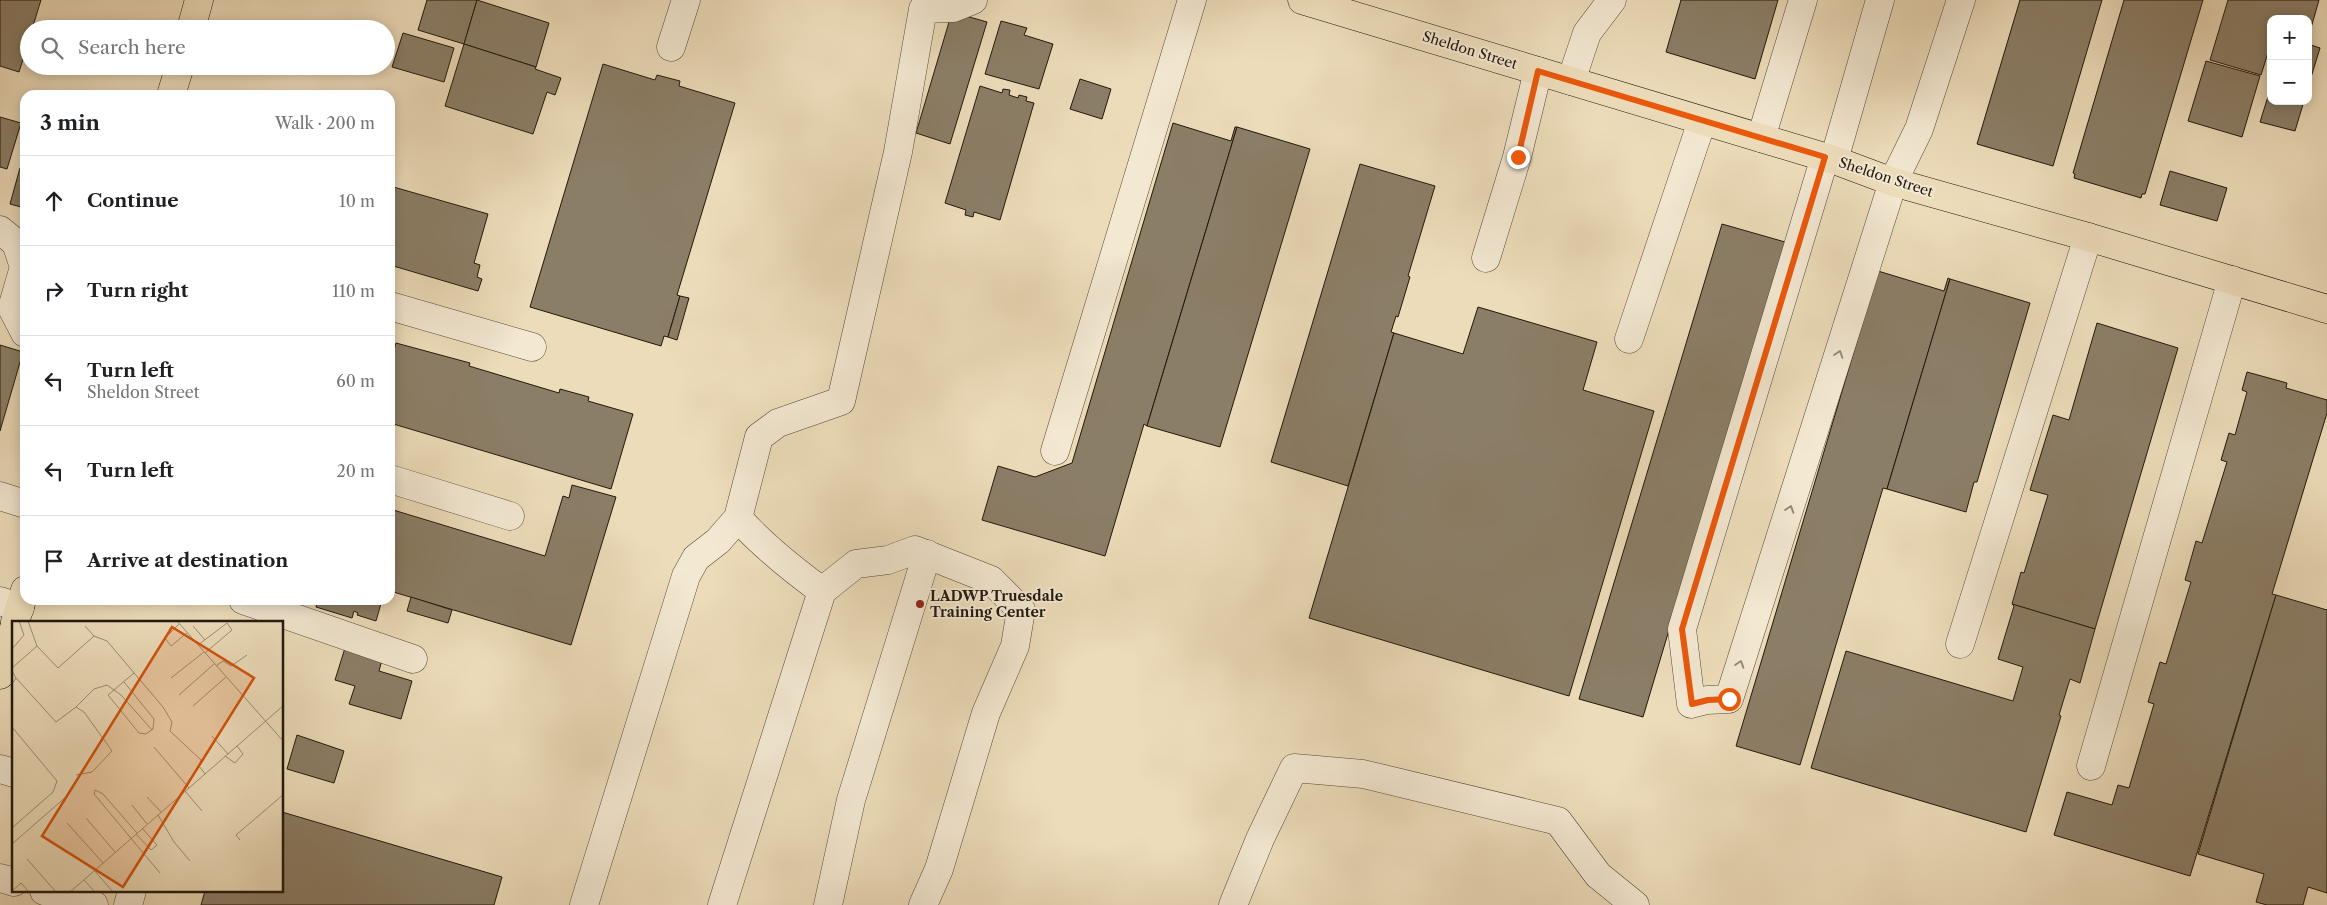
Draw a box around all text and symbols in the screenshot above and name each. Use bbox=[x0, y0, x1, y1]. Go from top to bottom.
map controls bbox=[2267, 15, 2312, 105]
button: + bbox=[2267, 15, 2312, 60]
search box bbox=[20, 20, 395, 75]
street label: Sheldon Street bbox=[1420, 27, 1520, 73]
icon: search bbox=[38, 34, 66, 62]
text: Search here bbox=[78, 36, 186, 59]
button: − bbox=[2267, 60, 2312, 105]
text: 3 min bbox=[40, 110, 100, 135]
text: Walk · 200 m bbox=[275, 113, 375, 133]
route end bbox=[1507, 146, 1530, 169]
street label: Sheldon Street bbox=[1836, 153, 1936, 201]
icon: ahead bbox=[40, 187, 68, 215]
text: Continue bbox=[87, 189, 179, 212]
text: 10 m bbox=[339, 191, 375, 211]
icon: right bbox=[40, 277, 68, 305]
text: Turn right bbox=[87, 279, 188, 302]
text: 110 m bbox=[332, 281, 375, 301]
one-way arrow bbox=[1833, 351, 1843, 359]
text: Turn left bbox=[87, 359, 174, 382]
icon: left bbox=[40, 367, 68, 395]
text: 60 m bbox=[336, 371, 375, 391]
text: Sheldon Street bbox=[87, 382, 200, 402]
icon: left bbox=[40, 457, 68, 485]
text: Turn left bbox=[87, 459, 174, 482]
text: 20 m bbox=[336, 461, 375, 481]
one-way arrow bbox=[1784, 506, 1794, 514]
icon: arrive bbox=[40, 547, 68, 575]
text: Arrive at destination bbox=[87, 549, 288, 572]
place label: LADWP Truesdale Training Center bbox=[930, 587, 1063, 621]
marker: LADWP Truesdale Training Center bbox=[914, 598, 926, 610]
inset map bbox=[12, 621, 284, 892]
one-way arrow bbox=[1735, 660, 1745, 669]
route start bbox=[1718, 688, 1741, 711]

